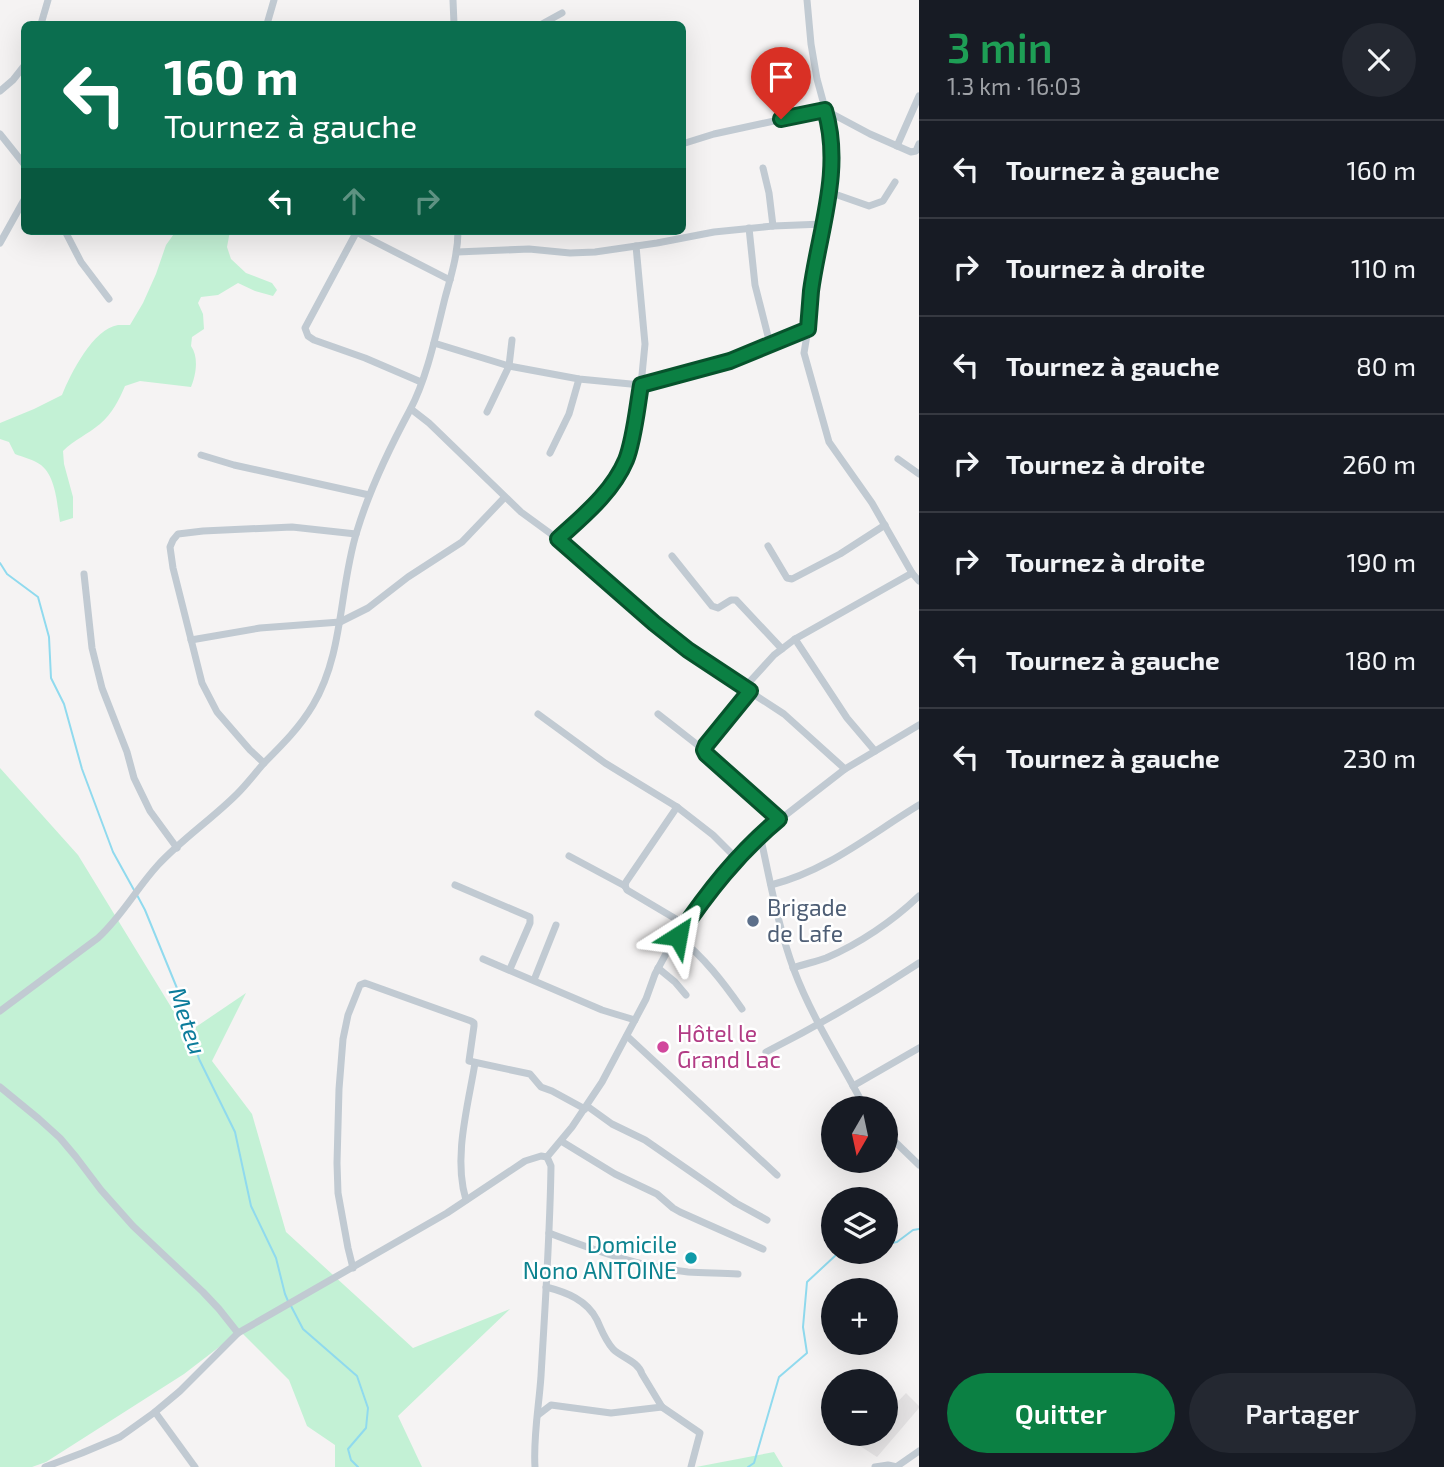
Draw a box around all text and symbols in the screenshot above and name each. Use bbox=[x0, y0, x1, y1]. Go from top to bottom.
text: 3 min bbox=[947, 21, 1053, 71]
button: close bbox=[1342, 23, 1416, 97]
text: 160 m bbox=[164, 46, 299, 105]
pin bbox=[751, 47, 811, 119]
icon: left bbox=[49, 49, 140, 140]
icon: arrive bbox=[762, 58, 800, 96]
text: 1.3 km · 16:03 bbox=[947, 72, 1081, 100]
text: Tournez à gauche bbox=[164, 106, 417, 144]
icon: left bbox=[947, 150, 985, 188]
text: Tournez à gauche bbox=[1006, 154, 1220, 185]
text: 160 m bbox=[1347, 154, 1416, 185]
icon: left bbox=[262, 182, 300, 220]
icon: ahead bbox=[335, 182, 373, 220]
icon: right bbox=[408, 182, 446, 220]
icon: right bbox=[947, 248, 985, 286]
text: Tournez à droite bbox=[1006, 252, 1205, 283]
text: 110 m bbox=[1351, 252, 1416, 283]
icon: left bbox=[947, 346, 985, 384]
text: Tournez à gauche bbox=[1006, 350, 1220, 381]
text: 80 m bbox=[1356, 350, 1416, 381]
icon: right bbox=[947, 444, 985, 482]
text: Tournez à droite bbox=[1006, 448, 1205, 479]
text: 260 m bbox=[1342, 448, 1416, 479]
icon: right bbox=[947, 542, 985, 580]
text: Tournez à droite bbox=[1006, 546, 1205, 577]
text: 190 m bbox=[1347, 546, 1416, 577]
icon: left bbox=[947, 640, 985, 678]
text: Tournez à gauche bbox=[1006, 644, 1220, 675]
text: 180 m bbox=[1346, 644, 1416, 675]
icon: left bbox=[947, 738, 985, 776]
text: Tournez à gauche bbox=[1006, 742, 1220, 773]
text: 230 m bbox=[1343, 742, 1416, 773]
place label: Brigade de Lafe bbox=[767, 893, 847, 947]
position arrow bbox=[641, 899, 715, 973]
marker: Brigade de Lafe bbox=[745, 913, 761, 929]
water label: Meteu bbox=[163, 983, 213, 1058]
place label: Hôtel le Grand Lac bbox=[677, 1019, 781, 1073]
marker: Hôtel le Grand Lac bbox=[655, 1039, 671, 1055]
north arrow bbox=[821, 1096, 898, 1172]
map controls bbox=[821, 1096, 898, 1446]
button: layers bbox=[821, 1187, 898, 1264]
place label: Domicile Nono ANTOINE bbox=[523, 1230, 677, 1284]
marker: Domicile Nono ANTOINE bbox=[683, 1250, 699, 1266]
button: + bbox=[821, 1278, 898, 1355]
button: − bbox=[821, 1369, 898, 1446]
button: Quitter bbox=[947, 1373, 1175, 1453]
button: Partager bbox=[1189, 1373, 1416, 1453]

